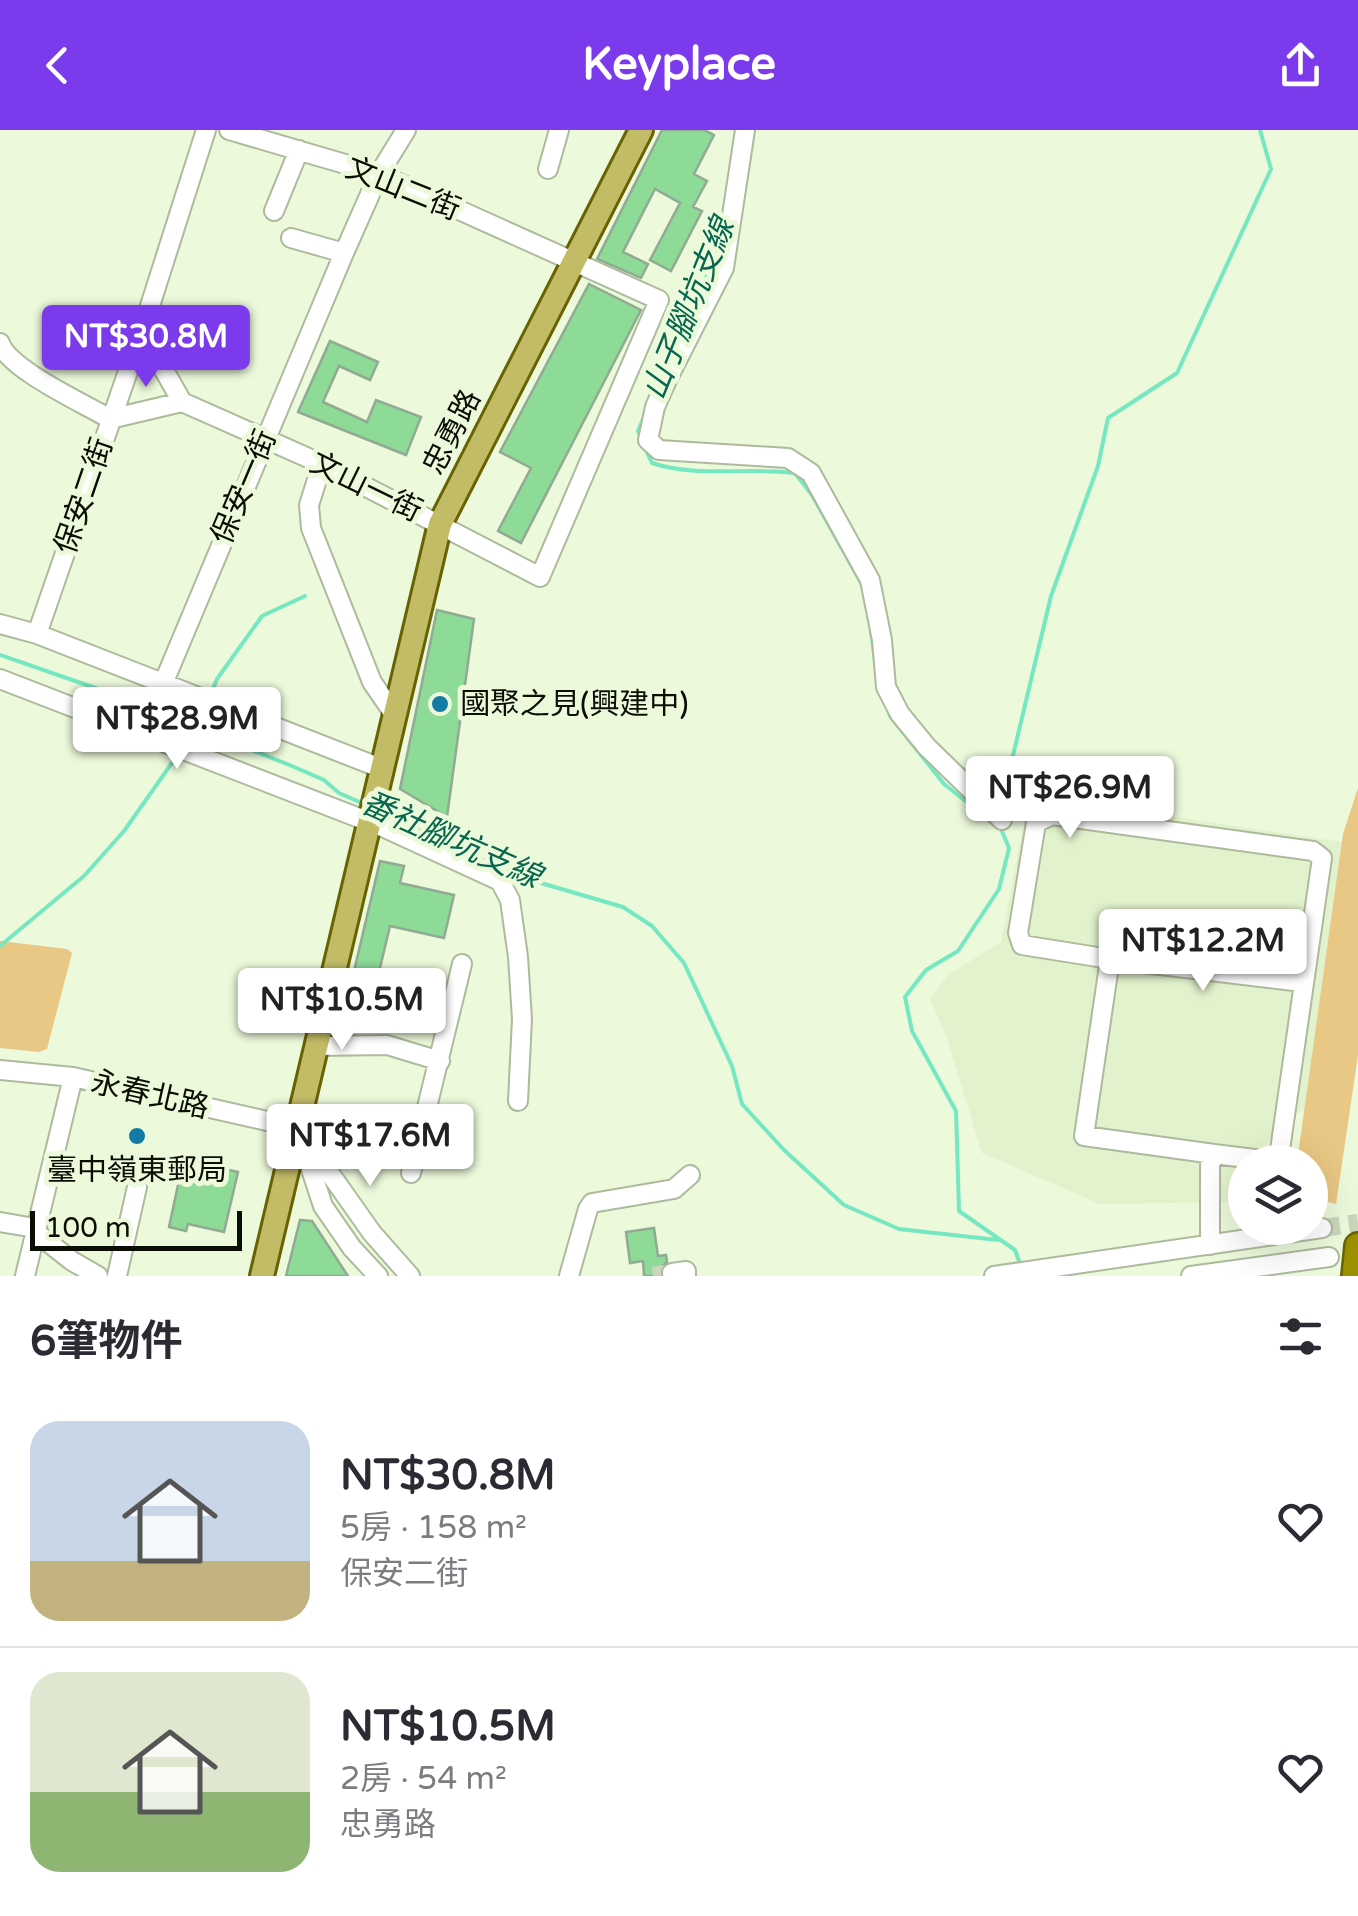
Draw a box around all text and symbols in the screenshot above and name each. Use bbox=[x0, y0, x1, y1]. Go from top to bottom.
icon: back bbox=[30, 38, 85, 93]
text: Keyplace bbox=[582, 38, 776, 92]
icon: share bbox=[1273, 38, 1328, 93]
street label: 文山二街 bbox=[340, 149, 466, 229]
water label: 山子腳坑支線 bbox=[635, 210, 744, 405]
pin: NT$30.8M bbox=[43, 305, 249, 390]
text: NT$30.8M bbox=[64, 318, 228, 356]
street label: 忠勇路 bbox=[415, 384, 489, 480]
street label: 保安一街 bbox=[204, 425, 284, 549]
street label: 保安二街 bbox=[47, 433, 121, 559]
street label: 文山一街 bbox=[304, 444, 428, 530]
place label: 國聚之見(興建中) bbox=[460, 686, 689, 723]
pin: NT$28.9M bbox=[74, 687, 280, 772]
marker: 國聚之見(興建中) bbox=[429, 693, 451, 715]
text: NT$28.9M bbox=[95, 700, 259, 738]
pin: NT$26.9M bbox=[967, 756, 1173, 841]
text: NT$26.9M bbox=[988, 769, 1152, 807]
water label: 番社腳坑支線 bbox=[356, 784, 549, 898]
pin: NT$12.2M bbox=[1100, 909, 1306, 994]
text: NT$12.2M bbox=[1121, 922, 1285, 960]
pin: NT$10.5M bbox=[239, 968, 445, 1053]
text: NT$10.5M bbox=[260, 981, 424, 1019]
street label: 永春北路 bbox=[87, 1063, 213, 1127]
pin: NT$17.6M bbox=[267, 1104, 473, 1189]
text: NT$17.6M bbox=[289, 1117, 451, 1155]
marker: 臺中嶺東郵局 bbox=[126, 1125, 148, 1147]
map controls bbox=[1228, 1145, 1328, 1245]
button: layers bbox=[1228, 1145, 1328, 1245]
place label: 臺中嶺東郵局 bbox=[47, 1152, 227, 1189]
scale bar bbox=[30, 1206, 242, 1250]
text: 100 m bbox=[45, 1211, 131, 1245]
icon: filters bbox=[1273, 1309, 1328, 1364]
text: 6筆物件 bbox=[30, 1316, 182, 1367]
text: NT$30.8M bbox=[340, 1450, 556, 1501]
icon: home bbox=[110, 1461, 230, 1581]
icon: heart bbox=[1273, 1494, 1328, 1549]
text: 5房 · 158 m² bbox=[340, 1509, 527, 1547]
text: 保安二街 bbox=[340, 1555, 468, 1593]
text: NT$10.5M bbox=[340, 1701, 556, 1752]
icon: home bbox=[110, 1712, 230, 1832]
icon: heart bbox=[1273, 1745, 1328, 1800]
text: 2房 · 54 m² bbox=[340, 1760, 507, 1798]
text: 忠勇路 bbox=[340, 1806, 436, 1844]

